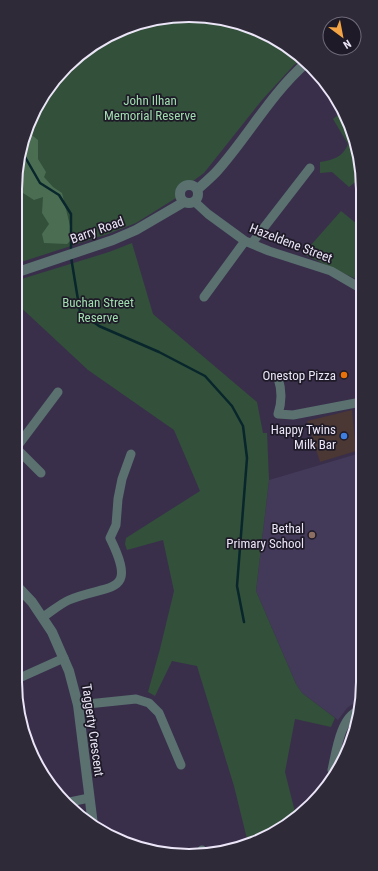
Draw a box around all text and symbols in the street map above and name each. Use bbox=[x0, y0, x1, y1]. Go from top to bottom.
north arrow bbox=[322, 16, 362, 56]
text: N bbox=[341, 37, 353, 51]
park label: John Ilhan Memorial Reserve bbox=[104, 93, 196, 123]
street label: Barry Road bbox=[68, 213, 126, 247]
street label: Hazeldene Street bbox=[248, 220, 335, 266]
park label: Buchan Street Reserve bbox=[62, 295, 134, 325]
place label: Onestop Pizza bbox=[262, 368, 336, 383]
marker: Onestop Pizza bbox=[339, 370, 349, 380]
place label: Happy Twins Milk Bar bbox=[271, 422, 336, 452]
marker: Happy Twins Milk Bar bbox=[339, 431, 349, 441]
place label: Bethal Primary School bbox=[226, 521, 304, 551]
marker: Bethal Primary School bbox=[307, 530, 317, 540]
street label: Taggerty Crescent bbox=[79, 683, 107, 777]

